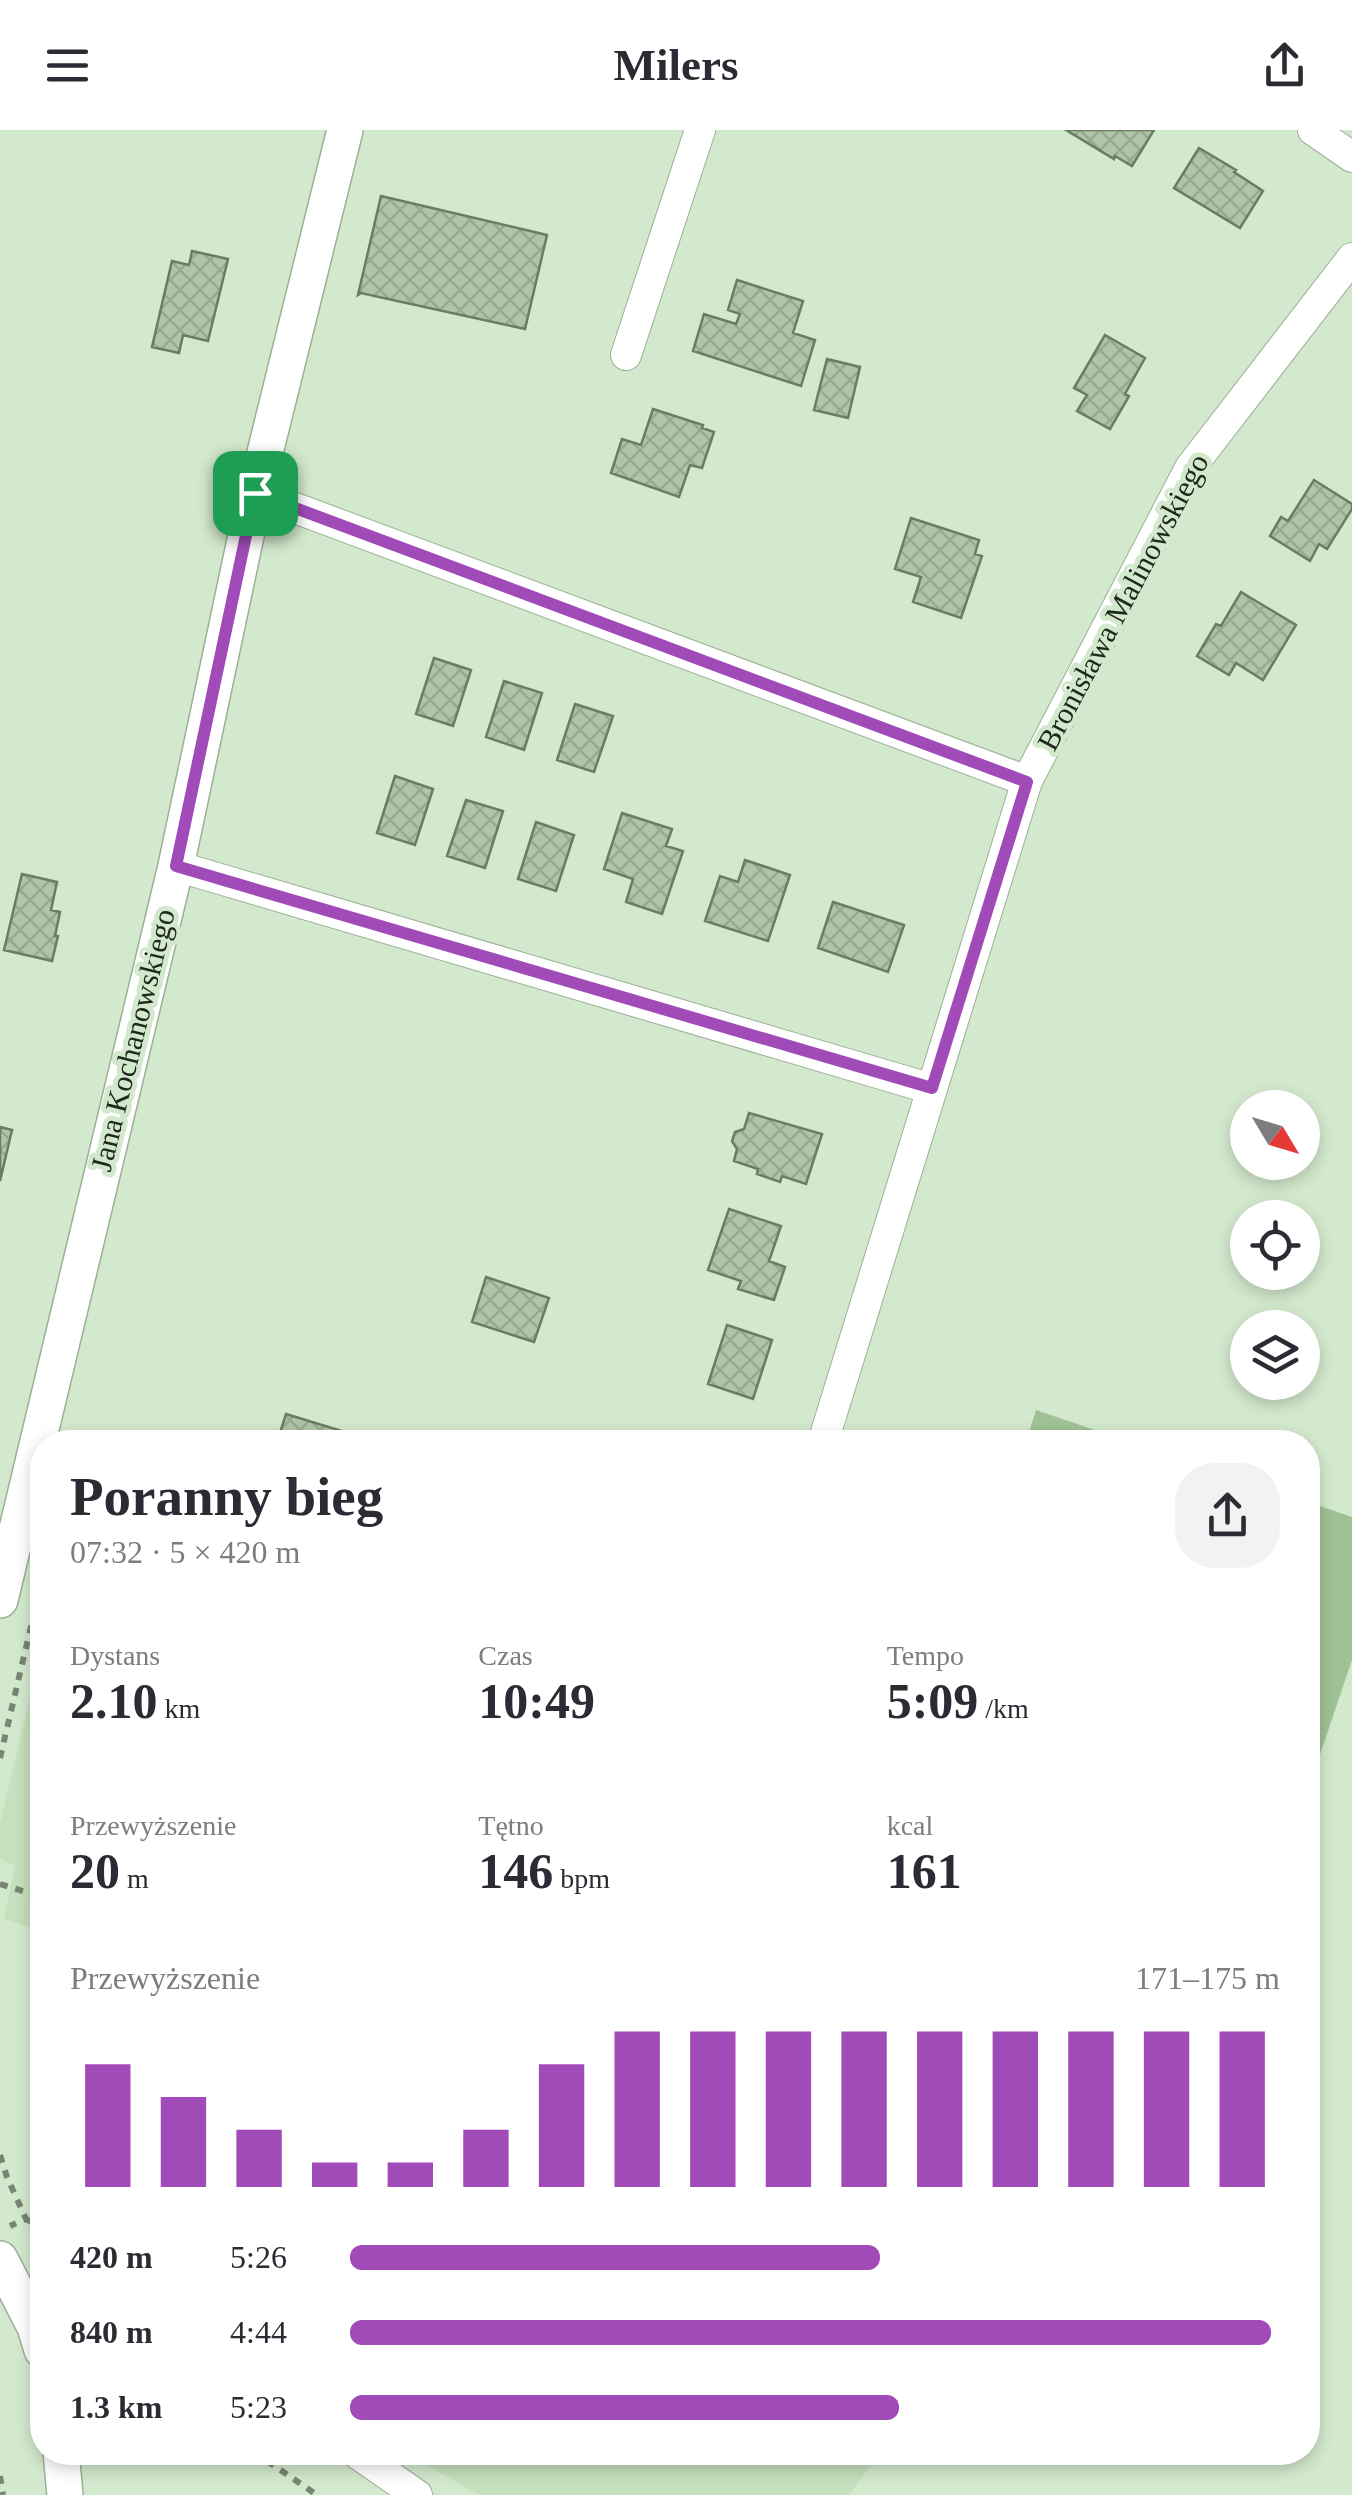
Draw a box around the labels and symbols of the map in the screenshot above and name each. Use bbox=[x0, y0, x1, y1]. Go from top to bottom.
street label: Bronisława Malinowskiego bbox=[1030, 448, 1215, 756]
pin bbox=[213, 451, 298, 536]
street label: Jana Kochanowskiego bbox=[84, 905, 181, 1174]
north arrow bbox=[1230, 1090, 1320, 1180]

